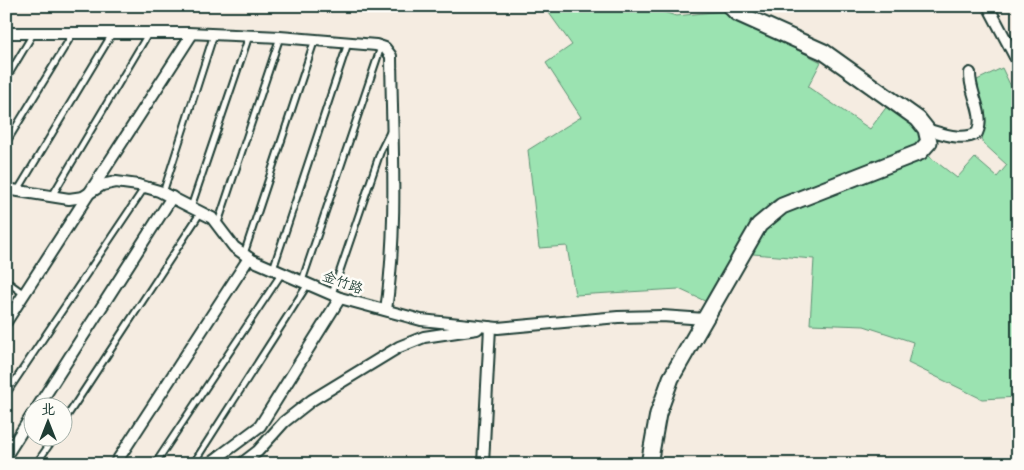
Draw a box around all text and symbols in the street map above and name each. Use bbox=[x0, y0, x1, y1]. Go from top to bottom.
street label: 金竹路 bbox=[319, 264, 367, 301]
text: 北 bbox=[41, 397, 55, 422]
north arrow bbox=[22, 398, 72, 448]

